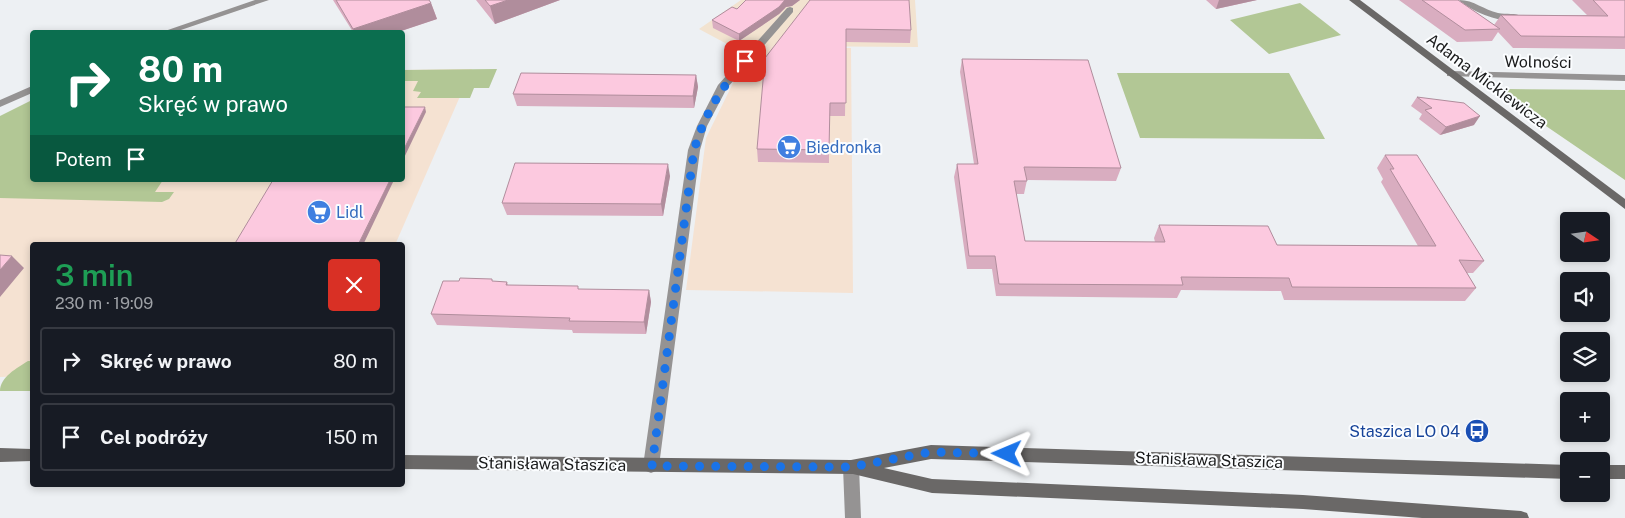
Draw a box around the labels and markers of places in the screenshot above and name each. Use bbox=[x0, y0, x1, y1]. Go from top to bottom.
pin bbox=[724, 40, 766, 82]
supermarket icon: Biedronka bbox=[776, 134, 802, 160]
place label: Biedronka bbox=[806, 138, 881, 157]
supermarket icon: Lidl bbox=[306, 199, 332, 225]
place label: Lidl bbox=[336, 203, 364, 222]
bus stop icon: Staszica LO 04 bbox=[1464, 418, 1490, 444]
place label: Staszica LO 04 bbox=[1349, 422, 1460, 441]

